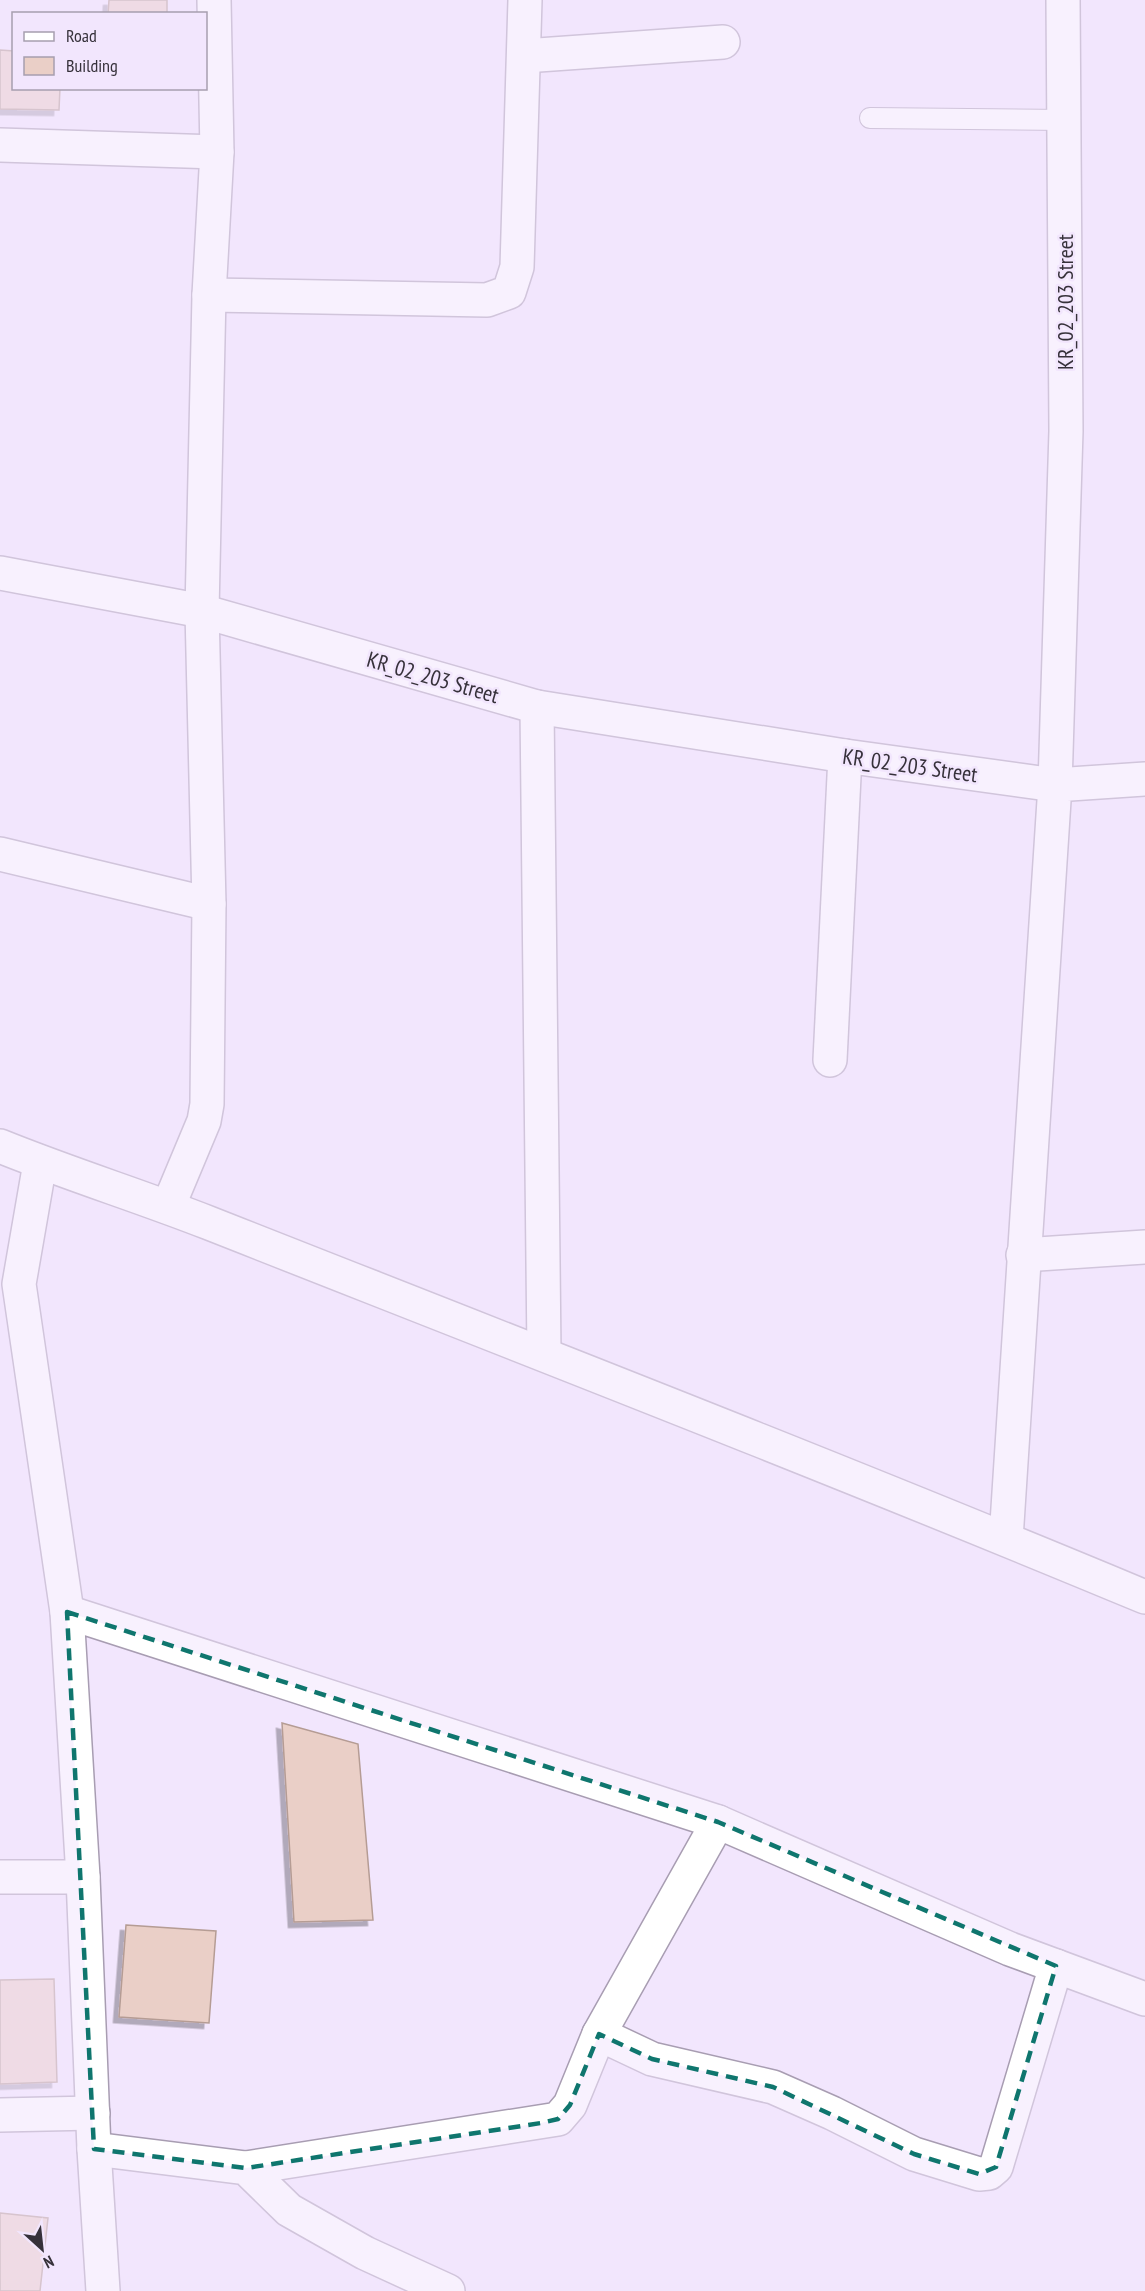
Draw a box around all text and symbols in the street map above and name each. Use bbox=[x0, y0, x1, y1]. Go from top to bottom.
legend bbox=[12, 12, 207, 90]
text: Road bbox=[66, 24, 97, 47]
text: Building bbox=[66, 54, 118, 77]
street label: KR_02_203 Street bbox=[1051, 234, 1079, 370]
street label: KR_02_203 Street bbox=[364, 645, 502, 709]
street label: KR_02_203 Street bbox=[841, 742, 979, 788]
north arrow bbox=[12, 2219, 72, 2279]
text: N bbox=[40, 2251, 57, 2273]

